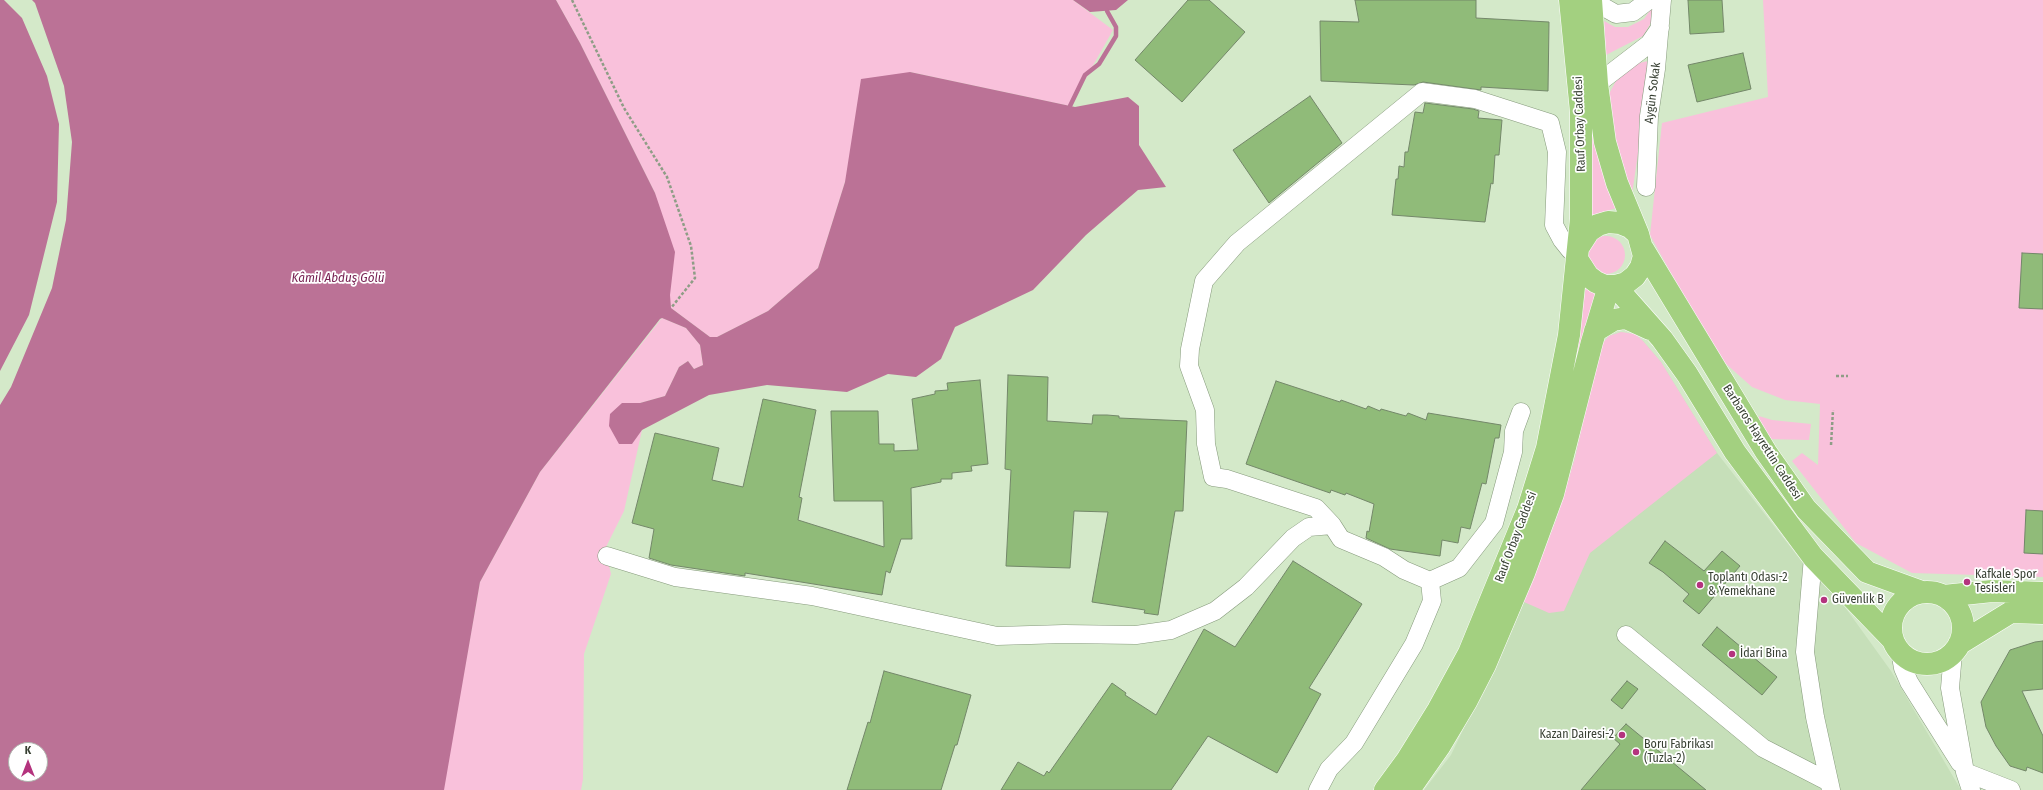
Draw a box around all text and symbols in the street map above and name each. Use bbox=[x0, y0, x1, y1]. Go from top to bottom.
street label: Aygün Sokak bbox=[1642, 61, 1664, 125]
street label: Rauf Orbay Caddesi bbox=[1571, 76, 1589, 172]
water label: Kâmil Abduş Gölü bbox=[291, 270, 385, 286]
street label: Barbaros Hayrettin Caddesi bbox=[1720, 382, 1804, 502]
street label: Rauf Orbay Caddesi bbox=[1492, 490, 1540, 584]
place label: Kafkale Spor Tesisleri bbox=[1975, 568, 2037, 596]
place label: Toplantı Odası-2 & Yemekhane bbox=[1708, 571, 1788, 599]
marker: Kafkale Spor Tesisleri bbox=[1962, 577, 1972, 587]
marker: Toplantı Odası-2 & Yemekhane bbox=[1695, 580, 1705, 590]
place label: Güvenlik B bbox=[1832, 593, 1884, 607]
marker: Güvenlik B bbox=[1819, 595, 1829, 605]
place label: İdari Bina bbox=[1740, 647, 1787, 661]
marker: İdari Bina bbox=[1727, 649, 1737, 659]
place label: Kazan Dairesi-2 bbox=[1540, 728, 1614, 742]
marker: Kazan Dairesi-2 bbox=[1617, 730, 1627, 740]
place label: Boru Fabrikası (Tuzla-2) bbox=[1644, 738, 1714, 766]
north arrow bbox=[8, 742, 48, 782]
text: K bbox=[25, 744, 31, 757]
marker: Boru Fabrikası (Tuzla-2) bbox=[1631, 747, 1641, 757]

